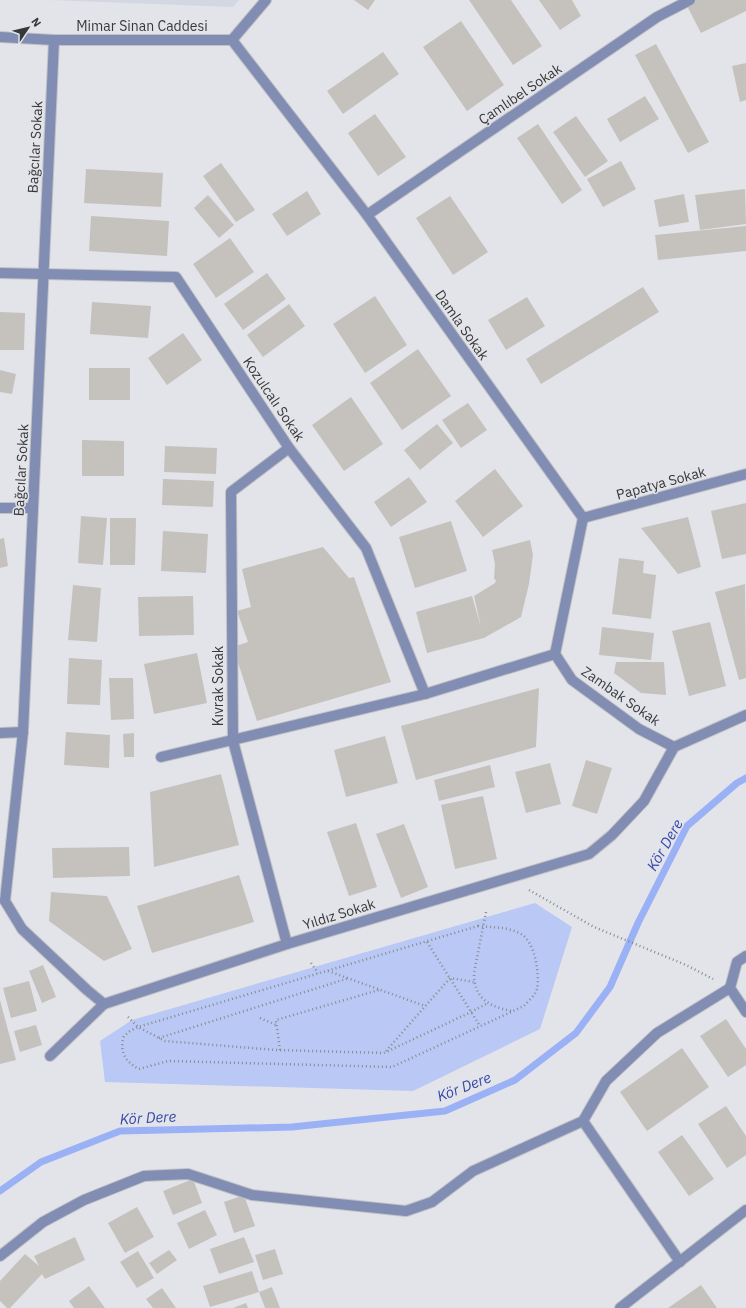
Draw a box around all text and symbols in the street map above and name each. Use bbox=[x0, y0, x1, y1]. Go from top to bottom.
north arrow bbox=[8, 8, 48, 48]
text: N bbox=[28, 15, 44, 30]
street label: Mimar Sinan Caddesi bbox=[76, 17, 208, 35]
street label: Çamlıbel Sokak bbox=[475, 59, 566, 129]
street label: Bağcılar Sokak bbox=[24, 100, 46, 194]
street label: Damla Sokak bbox=[431, 286, 493, 364]
street label: Kozulcalı Sokak bbox=[239, 353, 309, 445]
street label: Bağcılar Sokak bbox=[10, 423, 32, 517]
street label: Papatya Sokak bbox=[614, 462, 708, 504]
street label: Kıvrak Sokak bbox=[209, 645, 227, 726]
street label: Zambak Sokak bbox=[578, 662, 664, 730]
water label: Kör Dere bbox=[642, 815, 687, 874]
street label: Yıldız Sokak bbox=[301, 894, 378, 934]
water label: Kör Dere bbox=[434, 1067, 494, 1106]
water label: Kör Dere bbox=[119, 1107, 177, 1128]

